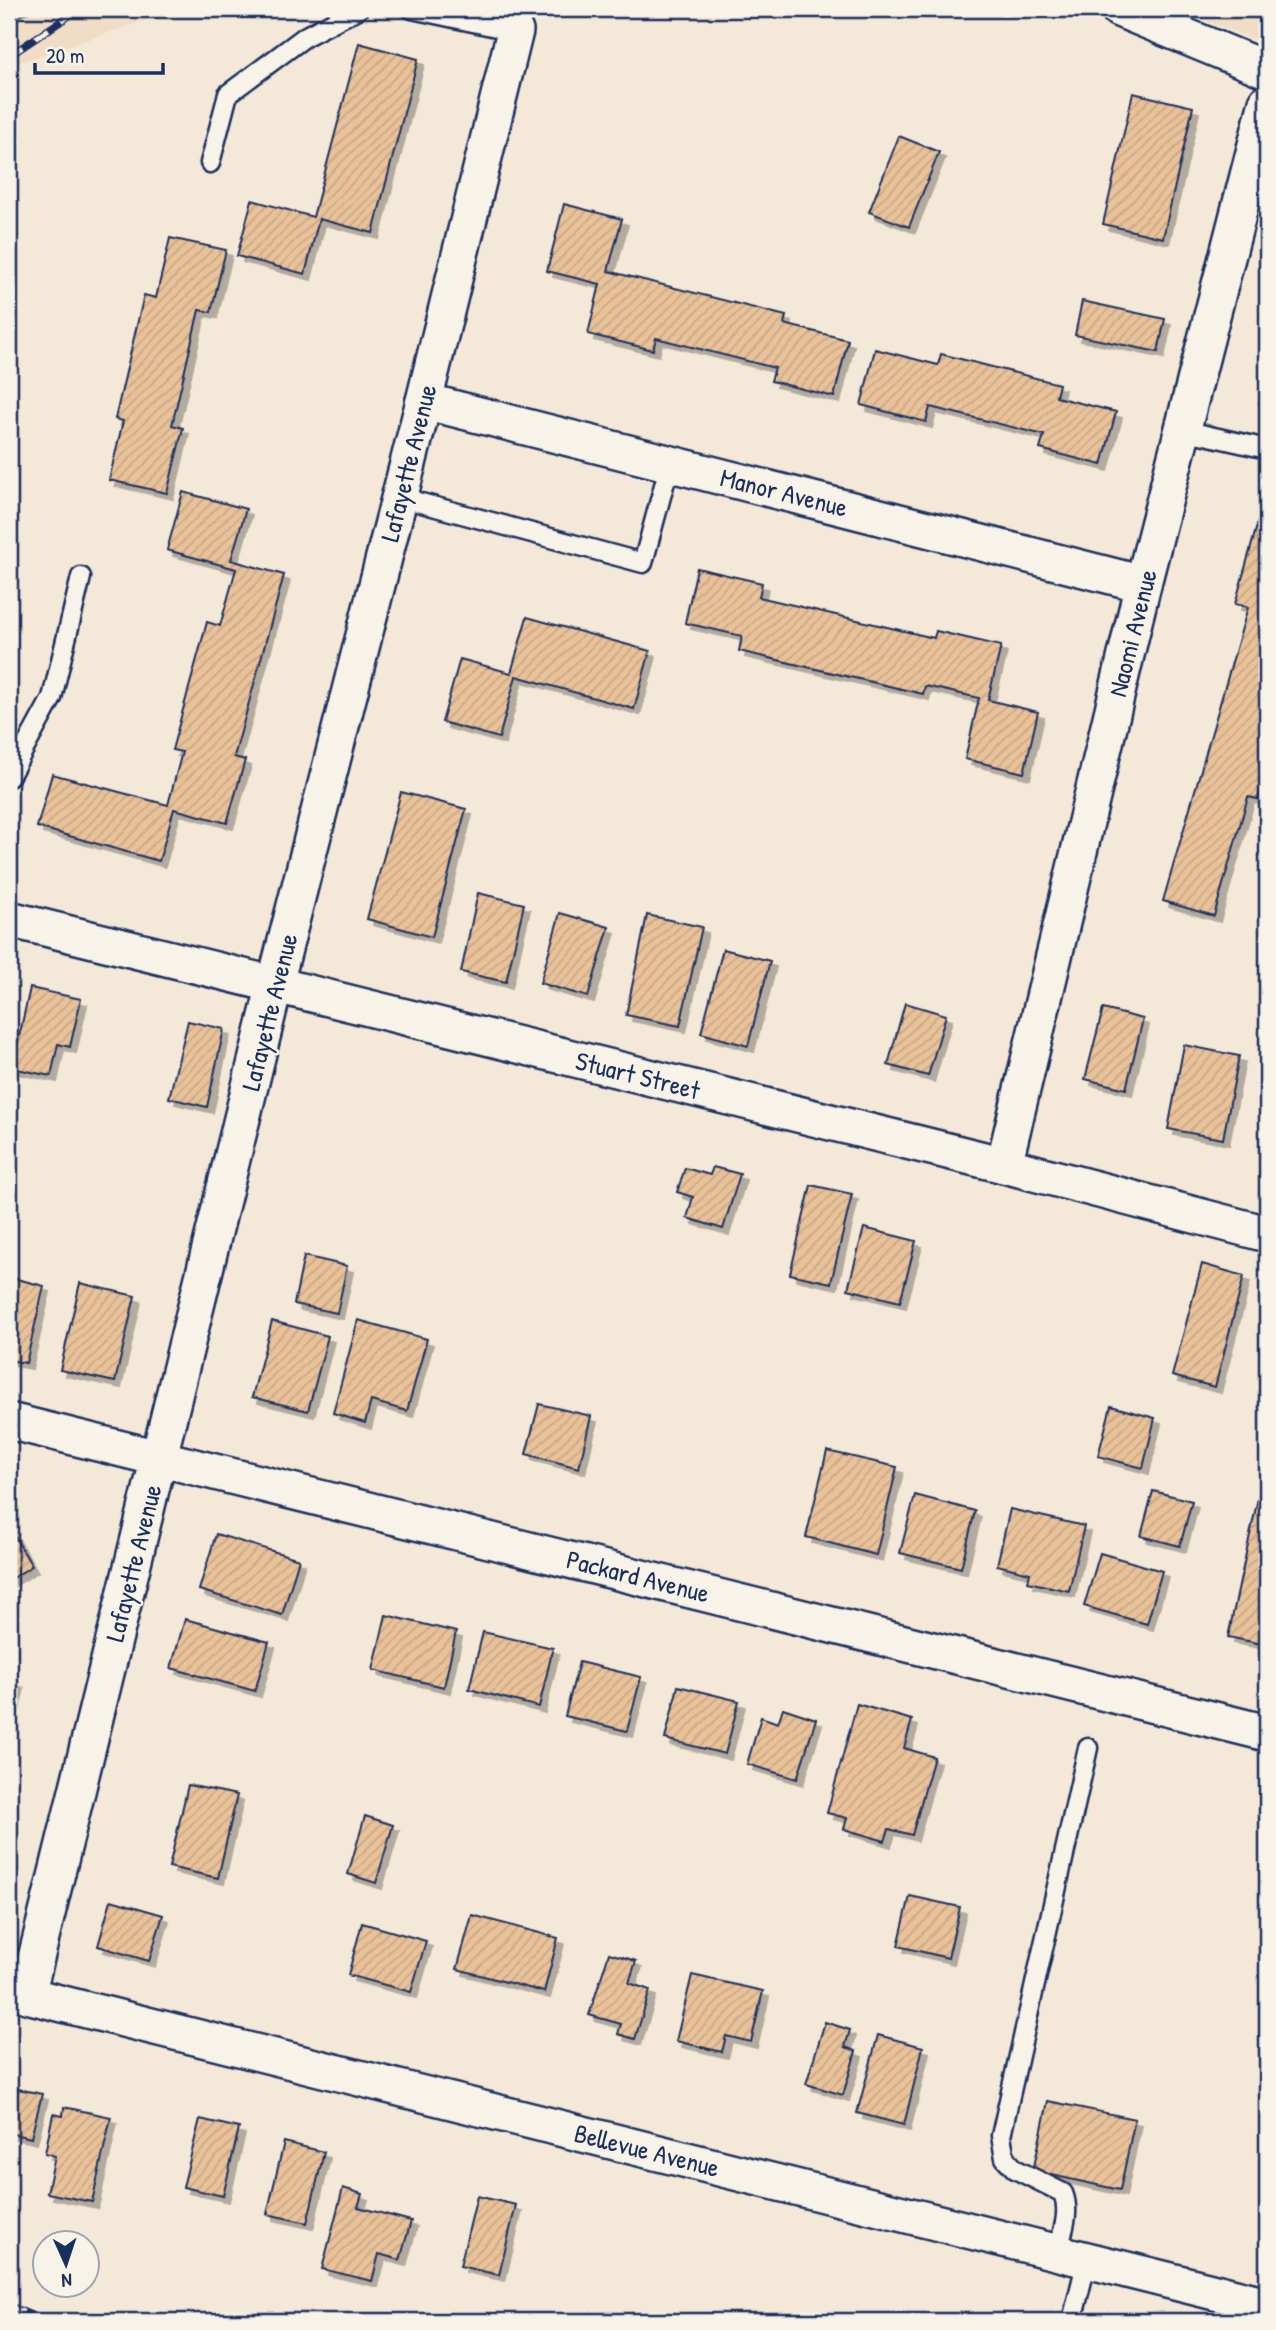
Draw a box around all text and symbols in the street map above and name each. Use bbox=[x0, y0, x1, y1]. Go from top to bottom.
scale bar bbox=[35, 32, 163, 76]
text: 20 m bbox=[46, 41, 84, 70]
street label: Lafayette Avenue bbox=[372, 381, 444, 545]
street label: Manor Avenue bbox=[717, 459, 851, 525]
street label: Naomi Avenue bbox=[1099, 566, 1165, 700]
street label: Lafayette Avenue bbox=[233, 930, 305, 1094]
street label: Stuart Street bbox=[572, 1043, 705, 1108]
street label: Lafayette Avenue bbox=[97, 1481, 169, 1645]
street label: Packard Avenue bbox=[563, 1541, 713, 1611]
street label: Bellevue Avenue bbox=[571, 2115, 723, 2185]
north arrow bbox=[32, 2228, 102, 2298]
text: N bbox=[61, 2268, 73, 2294]

